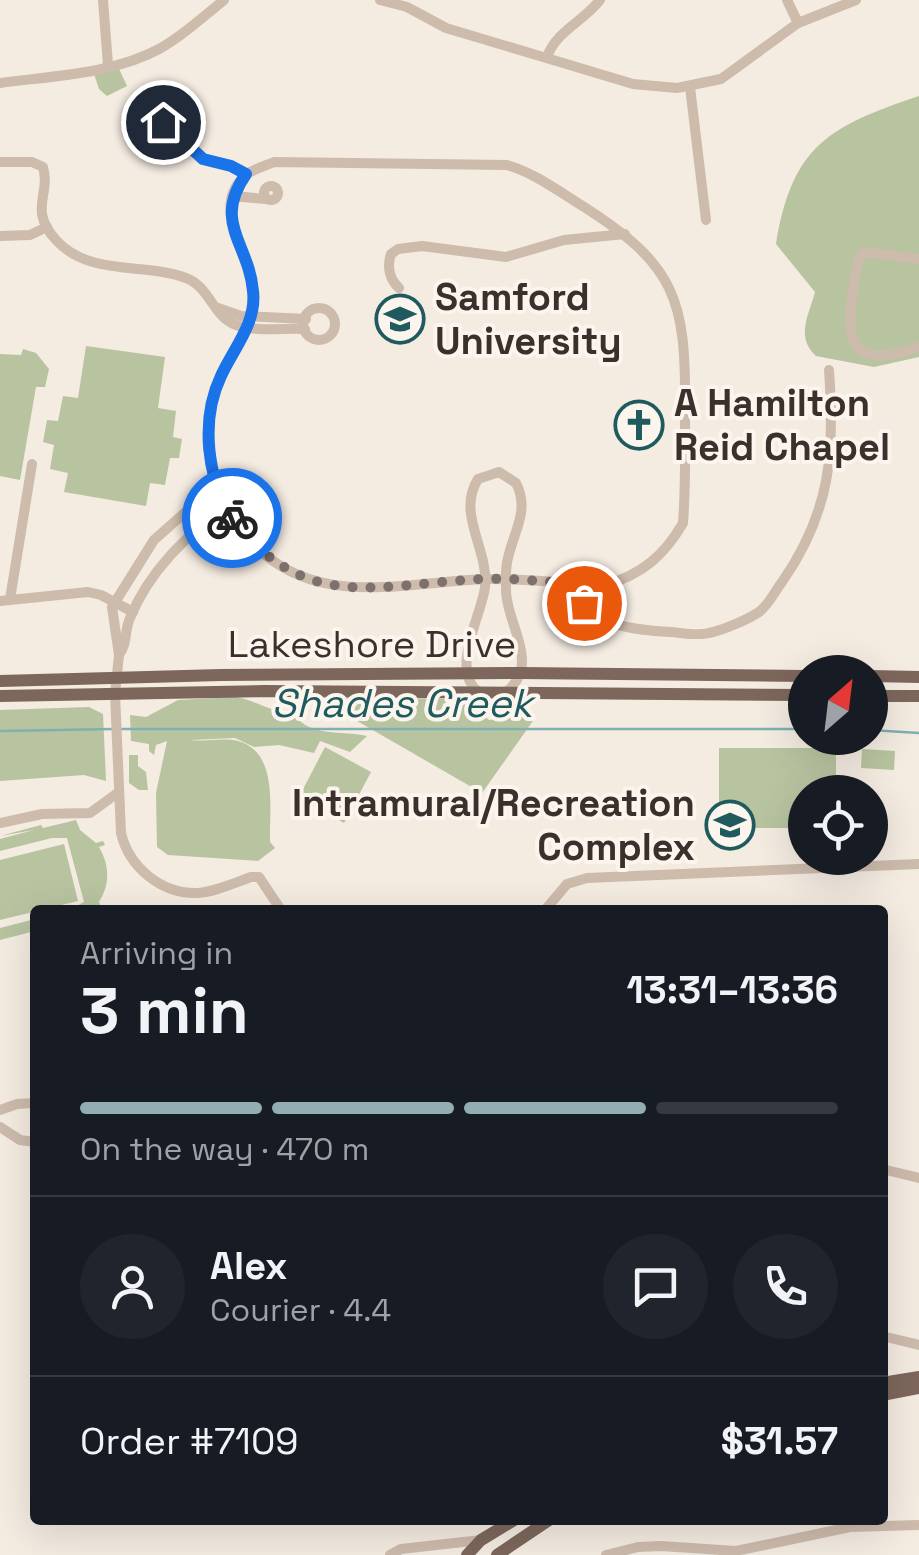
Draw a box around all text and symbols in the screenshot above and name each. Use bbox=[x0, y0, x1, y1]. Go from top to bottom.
pin bbox=[121, 80, 206, 165]
icon: home bbox=[136, 95, 191, 150]
place label: Samford University bbox=[435, 273, 622, 365]
school or university icon: Samford University bbox=[374, 293, 426, 345]
place label: A Hamilton Reid Chapel bbox=[674, 379, 890, 471]
church icon: A Hamilton Reid Chapel bbox=[613, 399, 665, 451]
courier bbox=[182, 468, 282, 568]
icon: bike bbox=[205, 491, 260, 546]
pin bbox=[542, 561, 627, 646]
icon: bag bbox=[557, 576, 612, 631]
street label: Lakeshore Drive bbox=[228, 620, 516, 668]
north arrow bbox=[788, 655, 888, 755]
map controls bbox=[788, 655, 888, 875]
water label: Shades Creek bbox=[271, 678, 537, 729]
button: locate bbox=[788, 775, 888, 875]
place label: Intramural/Recreation Complex bbox=[292, 779, 695, 871]
school or university icon: Intramural/Recreation Complex bbox=[704, 799, 756, 851]
text: Arriving in bbox=[80, 933, 233, 973]
text: 13:31–13:36 bbox=[626, 966, 838, 1014]
text: 3 min bbox=[80, 969, 249, 1052]
text: On the way · 470 m bbox=[80, 1129, 369, 1169]
button: person bbox=[80, 1234, 185, 1339]
button: chat bbox=[603, 1234, 708, 1339]
button: phone bbox=[733, 1234, 838, 1339]
text: Alex bbox=[210, 1242, 287, 1290]
text: Courier · 4.4 bbox=[210, 1290, 391, 1330]
text: Order #7109 bbox=[80, 1417, 299, 1465]
text: $31.57 bbox=[721, 1417, 838, 1465]

